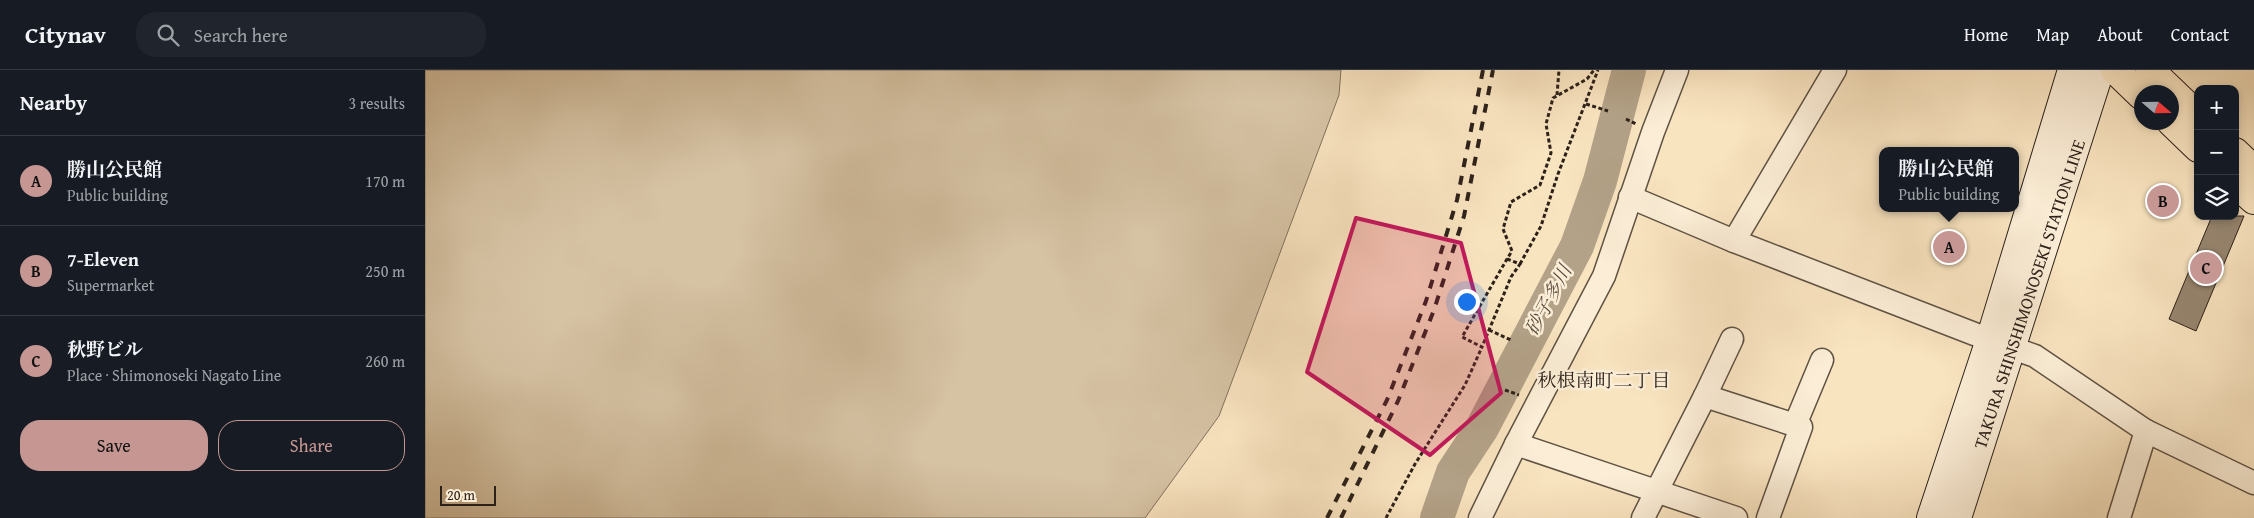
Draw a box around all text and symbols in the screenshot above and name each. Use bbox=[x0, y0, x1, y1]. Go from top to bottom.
search box bbox=[136, 12, 486, 57]
text: Citynav bbox=[25, 17, 106, 52]
icon: search bbox=[154, 21, 182, 49]
text: Search here bbox=[194, 21, 288, 49]
text: Home bbox=[1964, 21, 2008, 48]
text: Map bbox=[2036, 21, 2069, 48]
text: About bbox=[2097, 21, 2143, 48]
text: Contact bbox=[2171, 21, 2229, 48]
north arrow bbox=[2134, 85, 2179, 130]
map controls bbox=[2194, 85, 2239, 220]
button: + bbox=[2194, 85, 2239, 130]
text: Nearby bbox=[20, 87, 87, 118]
text: 3 results bbox=[348, 91, 405, 115]
button: − bbox=[2194, 130, 2239, 175]
street label: TAKURA SHINSHIMONOSEKI STATION LINE bbox=[1966, 136, 2092, 452]
popup bbox=[1879, 147, 2019, 212]
text: 勝山公民館 bbox=[1898, 154, 1993, 182]
text: 勝山公民館 bbox=[67, 155, 162, 183]
text: A bbox=[31, 169, 41, 193]
text: 170 m bbox=[365, 169, 405, 193]
button: layers bbox=[2194, 175, 2239, 220]
text: Public building bbox=[1898, 182, 2000, 206]
pin: B bbox=[2147, 182, 2179, 220]
text: Public building bbox=[67, 183, 168, 207]
pin: A bbox=[1933, 228, 1965, 266]
text: 7-Eleven bbox=[67, 245, 139, 273]
pin: C bbox=[2190, 249, 2222, 287]
water label: 砂子多川 bbox=[1518, 258, 1579, 340]
text: B bbox=[31, 259, 41, 283]
text: 250 m bbox=[365, 259, 405, 283]
text: Supermarket bbox=[67, 273, 154, 297]
your location bbox=[1454, 289, 1480, 315]
text: 秋野ビル bbox=[67, 335, 143, 363]
text: C bbox=[31, 349, 41, 373]
text: 260 m bbox=[365, 349, 405, 373]
text: Place · Shimonoseki Nagato Line bbox=[67, 363, 281, 387]
district label: 秋根南町二丁目 bbox=[1537, 366, 1671, 394]
button: Save bbox=[20, 420, 208, 471]
button: Share bbox=[218, 420, 405, 471]
scale bar bbox=[440, 483, 496, 506]
text: 20 m bbox=[447, 485, 475, 505]

